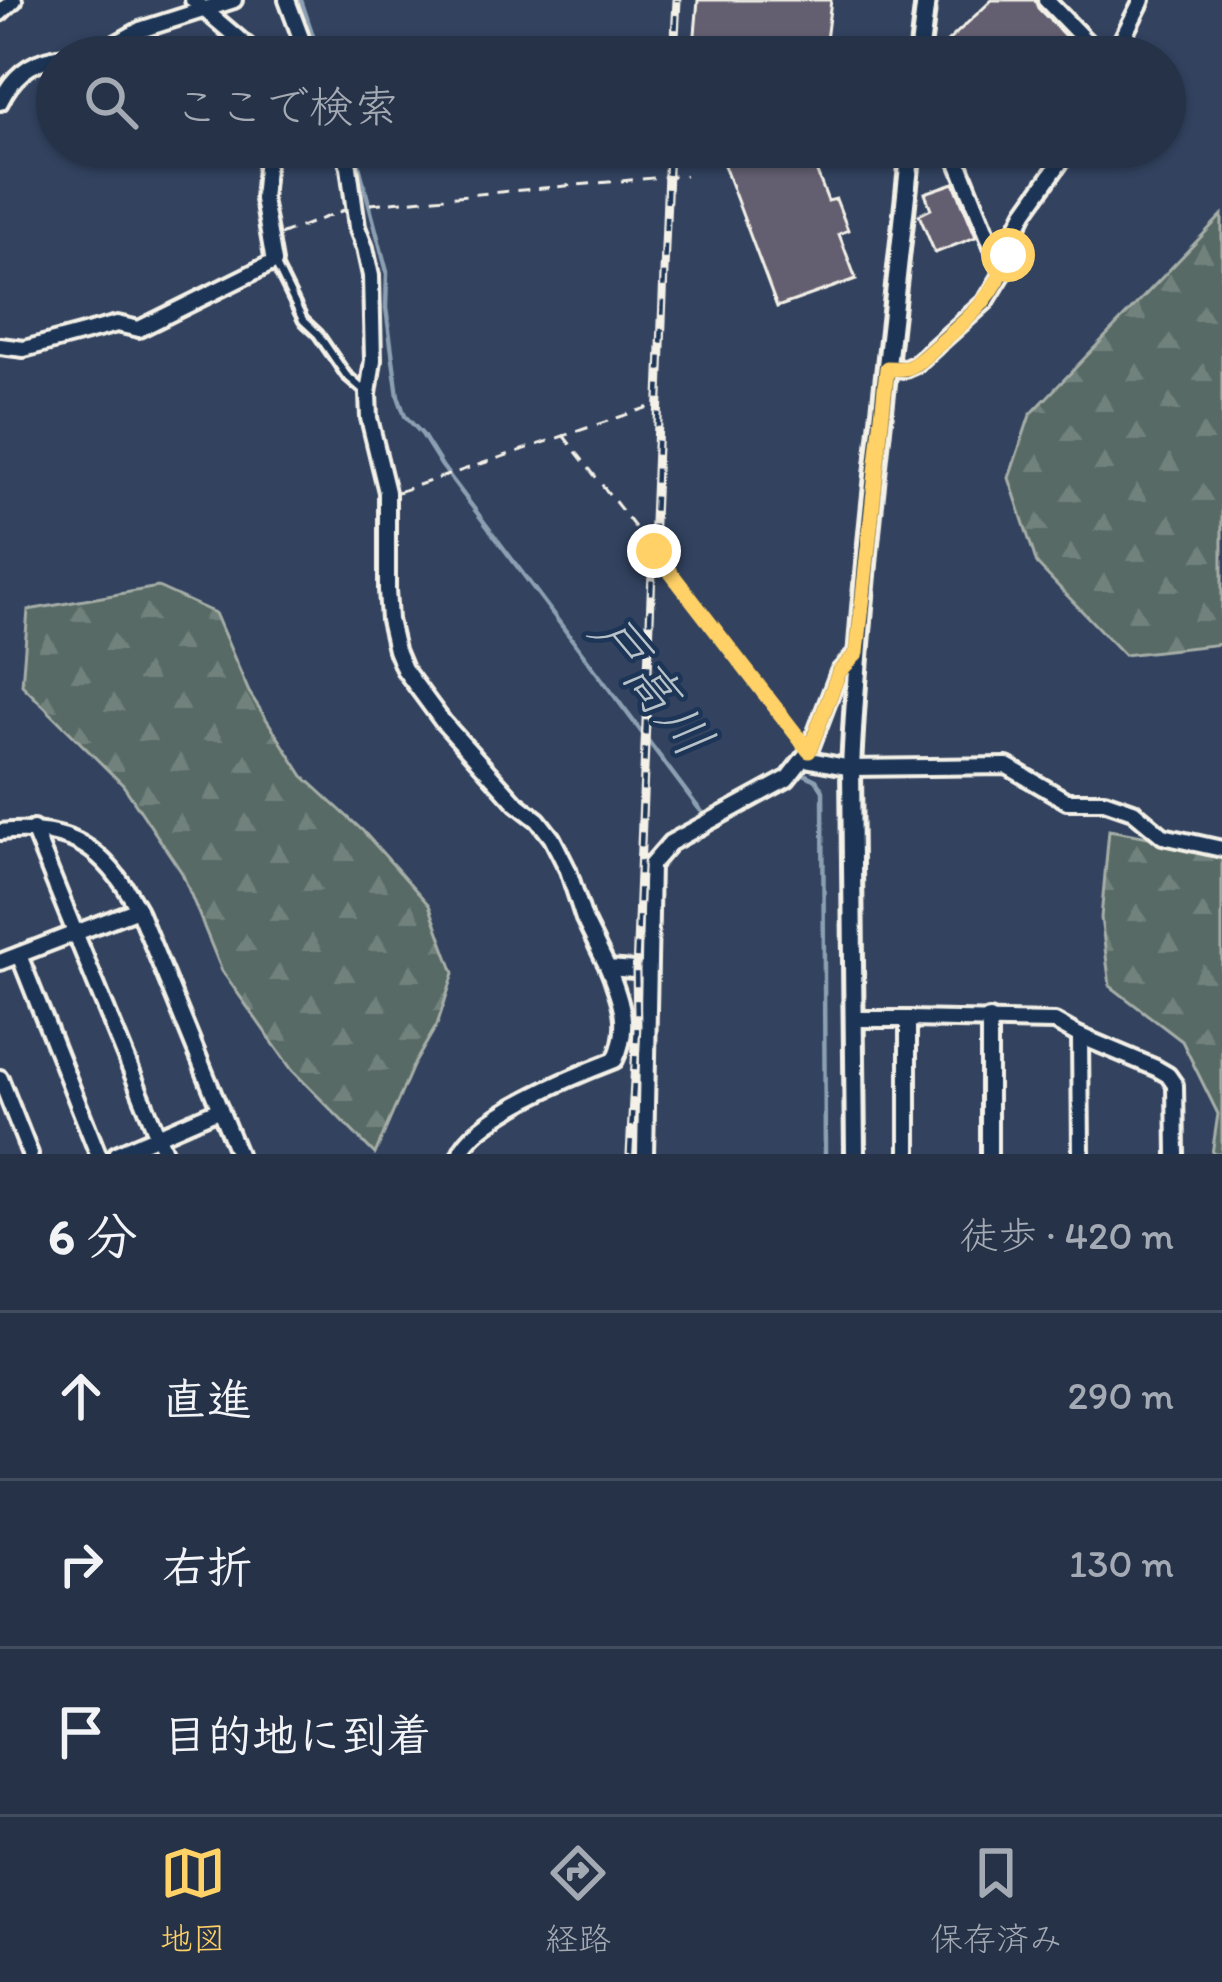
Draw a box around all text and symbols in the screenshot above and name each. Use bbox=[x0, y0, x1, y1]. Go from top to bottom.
search box bbox=[36, 36, 1186, 168]
icon: search bbox=[78, 69, 144, 135]
text: ここで検索 bbox=[174, 79, 399, 133]
route start bbox=[981, 228, 1035, 282]
route end bbox=[627, 524, 681, 578]
water label: 戸高川 bbox=[577, 601, 727, 769]
text: 6 分 bbox=[48, 1206, 137, 1267]
text: 徒歩 · 420 m bbox=[960, 1212, 1174, 1259]
icon: ahead bbox=[48, 1363, 114, 1429]
text: 直進 bbox=[162, 1372, 252, 1426]
text: 290 m bbox=[1067, 1372, 1174, 1419]
icon: right bbox=[48, 1531, 114, 1597]
text: 右折 bbox=[162, 1540, 252, 1594]
text: 130 m bbox=[1069, 1540, 1174, 1587]
icon: arrive bbox=[48, 1699, 114, 1765]
text: 目的地に到着 bbox=[162, 1708, 432, 1762]
tab: 地図 bbox=[160, 1840, 226, 1960]
tab: 経路 bbox=[545, 1840, 611, 1960]
tab: 保存済み bbox=[930, 1840, 1062, 1960]

